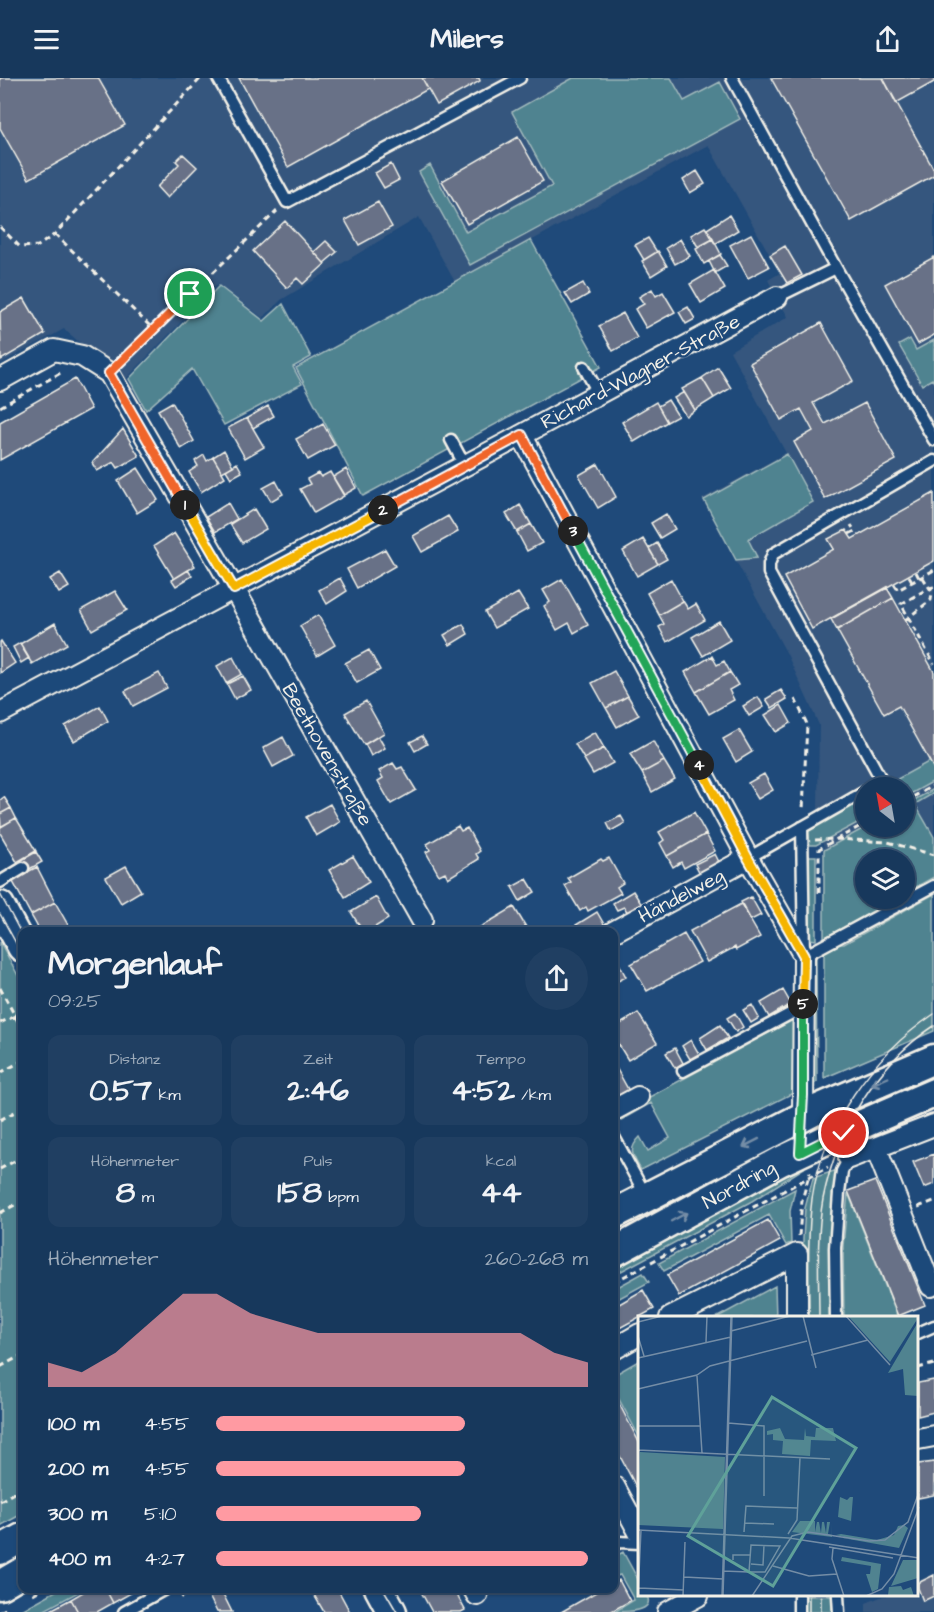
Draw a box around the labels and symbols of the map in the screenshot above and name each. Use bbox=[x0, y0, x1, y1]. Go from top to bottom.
pin bbox=[164, 268, 215, 319]
street label: Richard-Wagner-Straße bbox=[536, 307, 746, 437]
pin: 1 bbox=[170, 490, 200, 520]
pin: 2 bbox=[368, 495, 398, 525]
pin: 3 bbox=[558, 516, 588, 546]
street label: Beethovenstraße bbox=[275, 678, 380, 831]
pin: 4 bbox=[684, 750, 714, 780]
north arrow bbox=[855, 777, 915, 837]
street label: Händelweg bbox=[633, 862, 730, 931]
pin: 5 bbox=[788, 989, 818, 1019]
one-way arrow bbox=[871, 1076, 890, 1087]
pin bbox=[818, 1107, 869, 1158]
one-way arrow bbox=[742, 1137, 760, 1149]
street label: Nordring bbox=[698, 1154, 781, 1216]
one-way arrow bbox=[669, 1211, 687, 1222]
inset map bbox=[638, 1316, 919, 1597]

